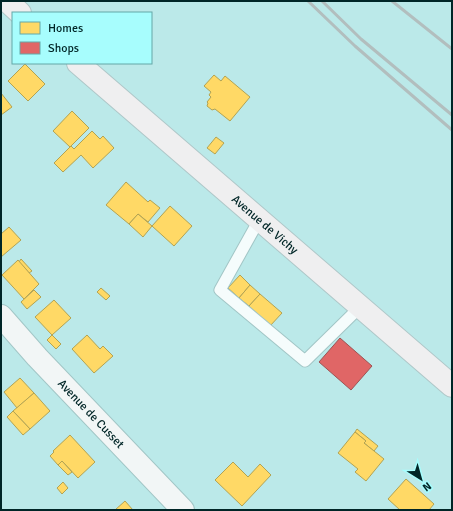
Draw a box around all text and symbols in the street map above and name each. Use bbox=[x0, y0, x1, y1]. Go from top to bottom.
legend bbox=[12, 12, 152, 64]
text: Homes bbox=[48, 21, 83, 36]
text: Shops bbox=[48, 41, 79, 56]
street label: Avenue de Vichy bbox=[228, 192, 301, 258]
street label: Avenue de Cusset bbox=[54, 376, 127, 452]
north arrow bbox=[401, 459, 441, 499]
text: N bbox=[420, 479, 434, 494]

